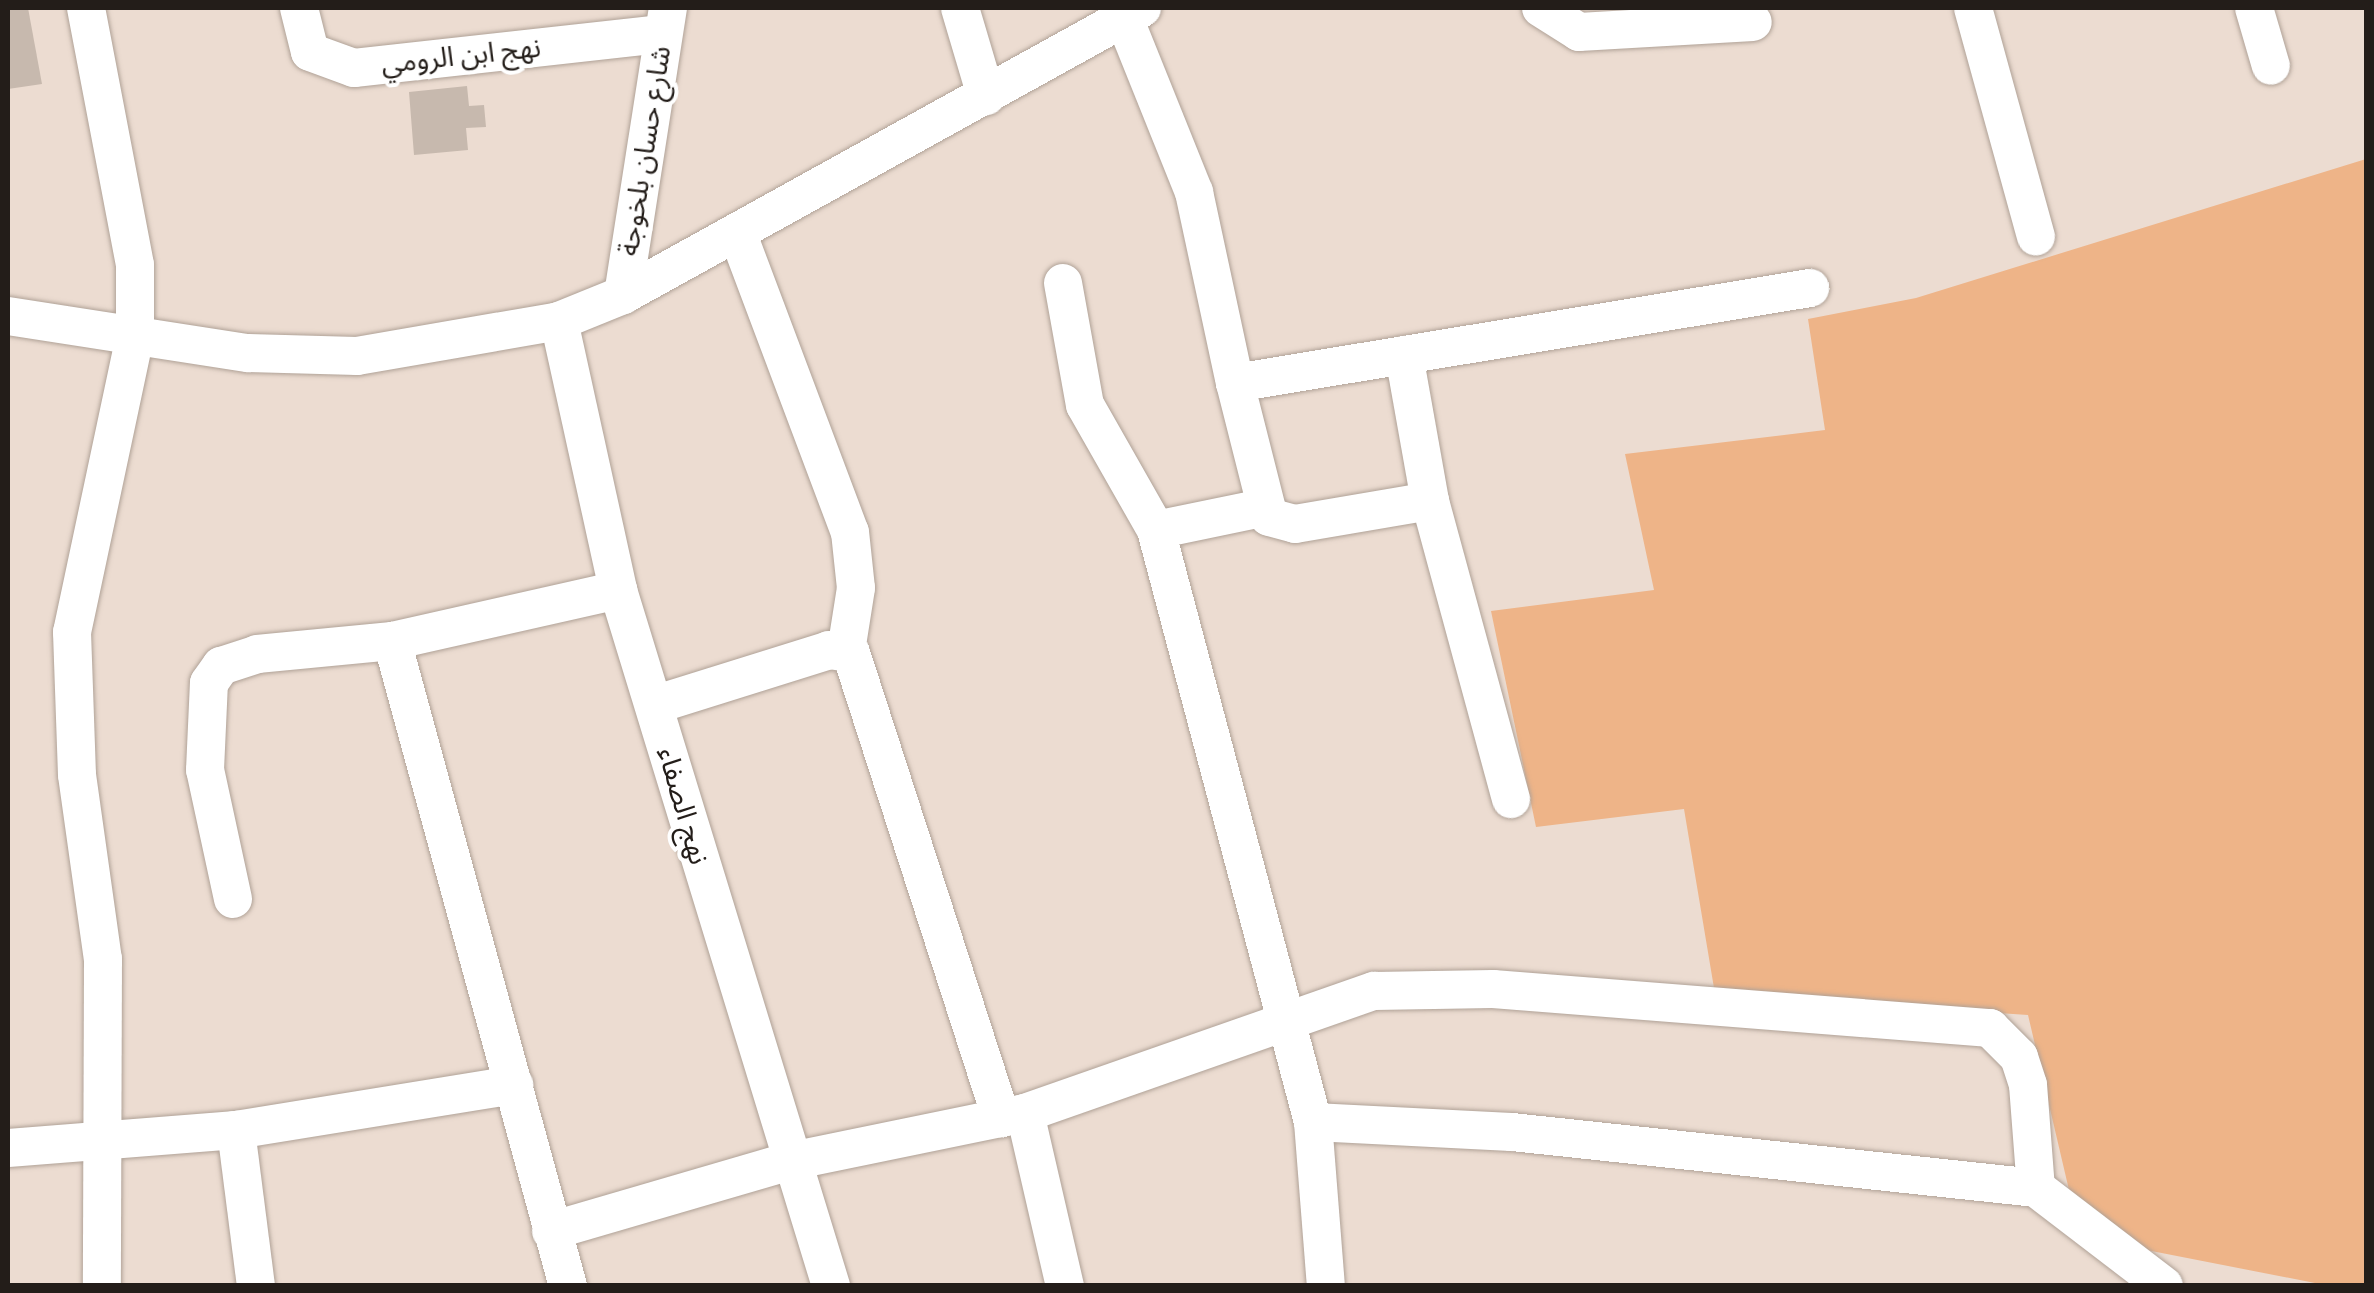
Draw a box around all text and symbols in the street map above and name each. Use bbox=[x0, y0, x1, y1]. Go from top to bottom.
street label: نهج ابن الرومي bbox=[380, 31, 542, 81]
street label: شارع حسان بلخوجة bbox=[612, 44, 678, 258]
street label: نهج الصفاء bbox=[650, 744, 716, 868]

